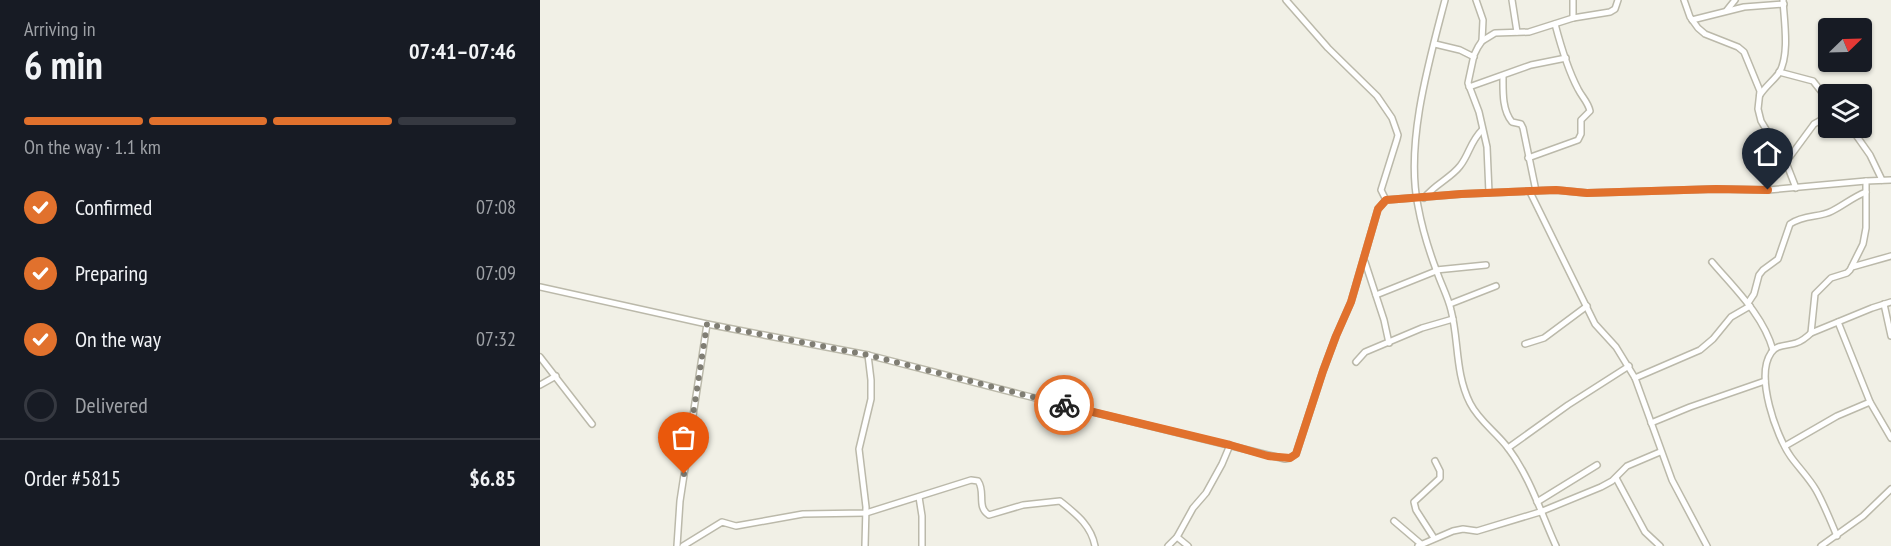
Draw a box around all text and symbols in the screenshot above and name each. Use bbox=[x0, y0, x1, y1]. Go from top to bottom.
text: Arriving in bbox=[24, 16, 96, 42]
north arrow bbox=[1818, 18, 1872, 72]
map controls bbox=[1818, 18, 1872, 138]
text: 07:41–07:46 bbox=[409, 37, 516, 65]
text: 6 min bbox=[24, 39, 103, 90]
button: layers bbox=[1818, 84, 1872, 138]
pin bbox=[1742, 128, 1793, 190]
text: On the way · 1.1 km bbox=[24, 134, 161, 160]
icon: home bbox=[1751, 137, 1784, 170]
icon: check bbox=[24, 191, 57, 224]
text: Confirmed bbox=[75, 193, 152, 221]
text: 07:08 bbox=[476, 194, 516, 220]
icon: check bbox=[24, 257, 57, 290]
text: Preparing bbox=[75, 259, 148, 287]
text: 07:09 bbox=[476, 260, 516, 286]
icon: check bbox=[24, 323, 57, 356]
text: On the way bbox=[75, 325, 161, 353]
text: 07:32 bbox=[476, 326, 516, 352]
courier bbox=[1034, 375, 1094, 435]
icon: bike bbox=[1048, 389, 1081, 422]
text: Delivered bbox=[75, 391, 148, 419]
pin bbox=[658, 412, 709, 474]
icon: bag bbox=[667, 421, 700, 454]
text: Order #5815 bbox=[24, 464, 121, 492]
text: $6.85 bbox=[469, 464, 516, 492]

